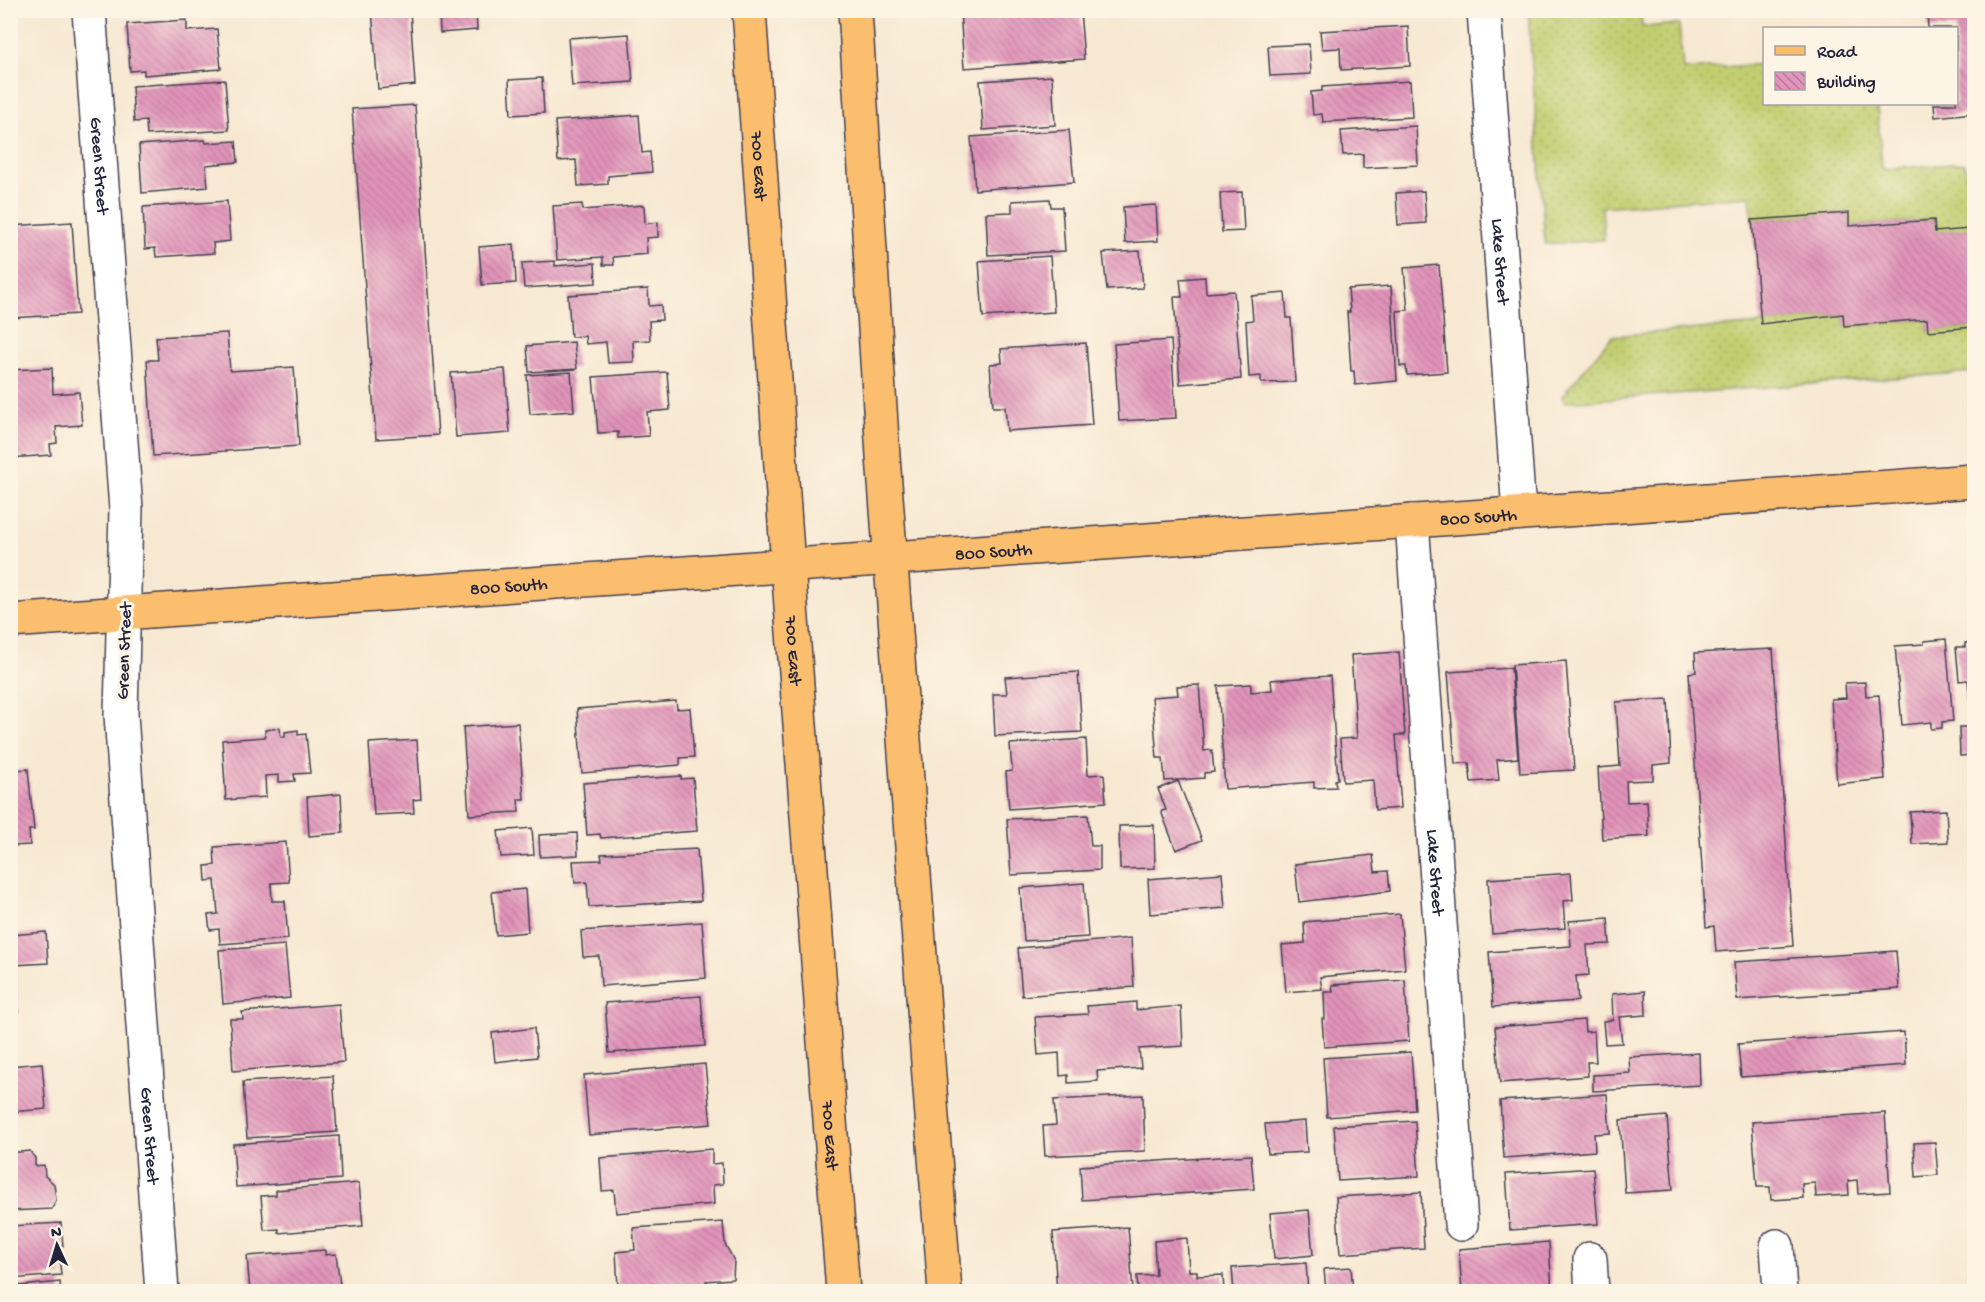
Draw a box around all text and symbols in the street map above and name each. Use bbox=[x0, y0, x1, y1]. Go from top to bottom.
legend bbox=[1763, 27, 1958, 105]
text: Road bbox=[1817, 43, 1858, 64]
text: Building bbox=[1816, 73, 1876, 94]
street label: Green Street bbox=[84, 117, 112, 217]
street label: 700 East bbox=[744, 129, 770, 203]
street label: Lake Street bbox=[1486, 218, 1513, 307]
street label: 800 South bbox=[1439, 506, 1518, 532]
street label: 800 South bbox=[954, 540, 1034, 567]
street label: 800 South bbox=[469, 575, 549, 601]
street label: Green Street bbox=[113, 601, 138, 700]
street label: 700 East bbox=[779, 614, 805, 688]
street label: Lake Street bbox=[1421, 829, 1448, 918]
street label: Green Street bbox=[134, 1086, 162, 1187]
street label: 700 East bbox=[815, 1099, 842, 1172]
north arrow bbox=[27, 1215, 87, 1275]
text: N bbox=[50, 1224, 63, 1243]

